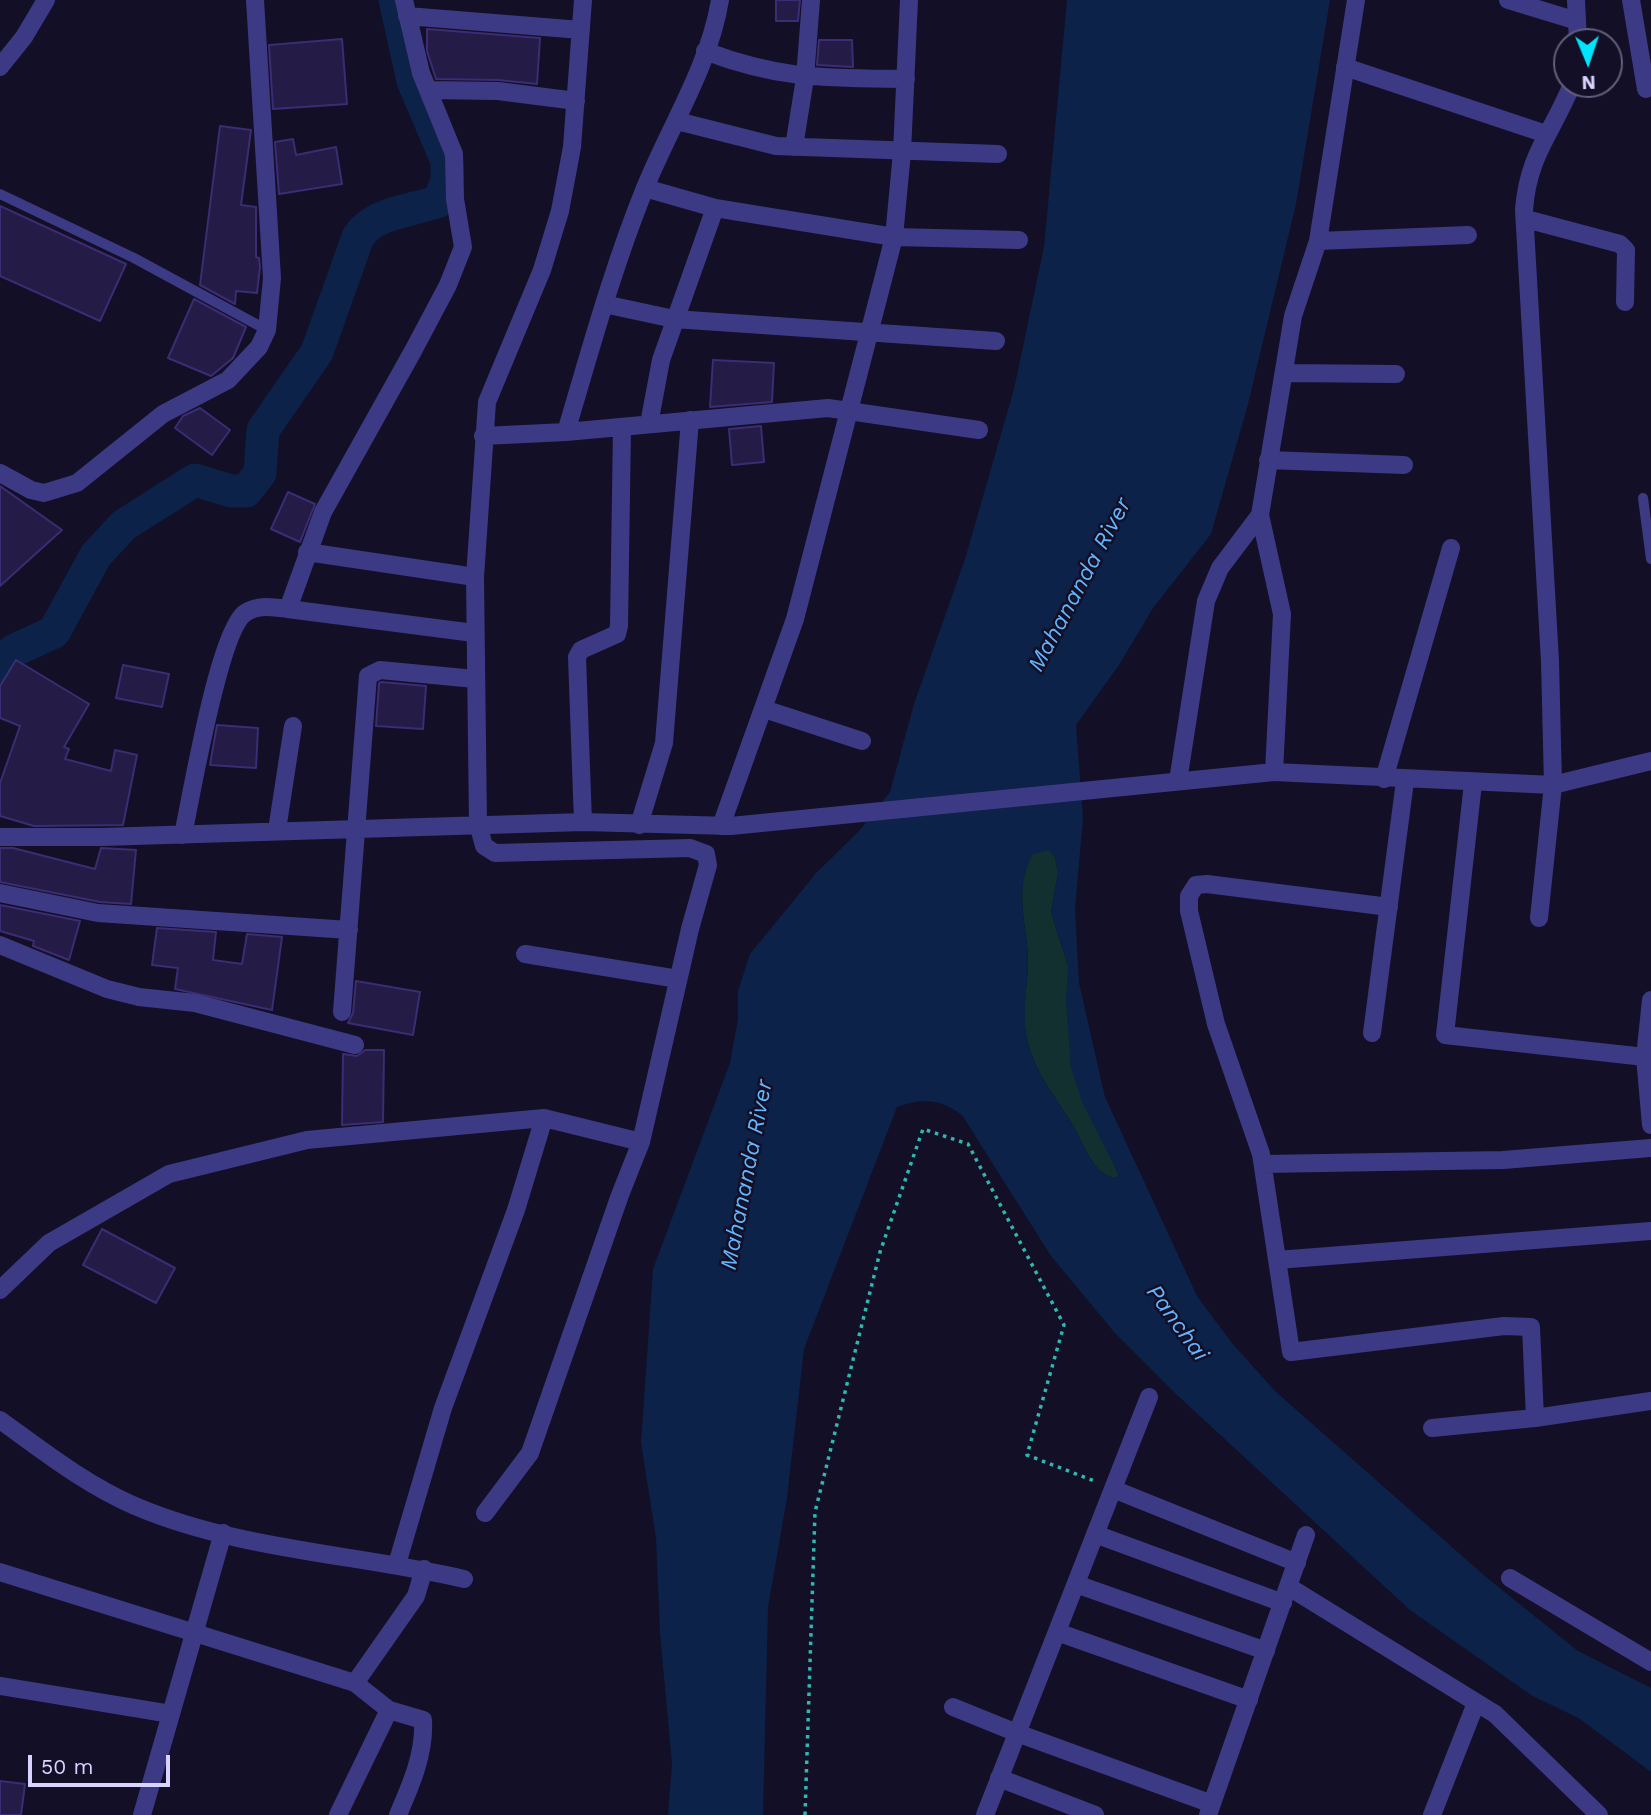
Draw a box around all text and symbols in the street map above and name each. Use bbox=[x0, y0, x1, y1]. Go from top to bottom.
north arrow bbox=[1553, 28, 1623, 98]
text: N bbox=[1581, 71, 1596, 94]
water label: Mahananda River bbox=[1023, 493, 1137, 677]
water label: Mahananda River bbox=[715, 1078, 779, 1272]
water label: Panchai bbox=[1140, 1279, 1214, 1367]
scale bar bbox=[32, 1742, 173, 1786]
text: 50 m bbox=[41, 1754, 93, 1779]

